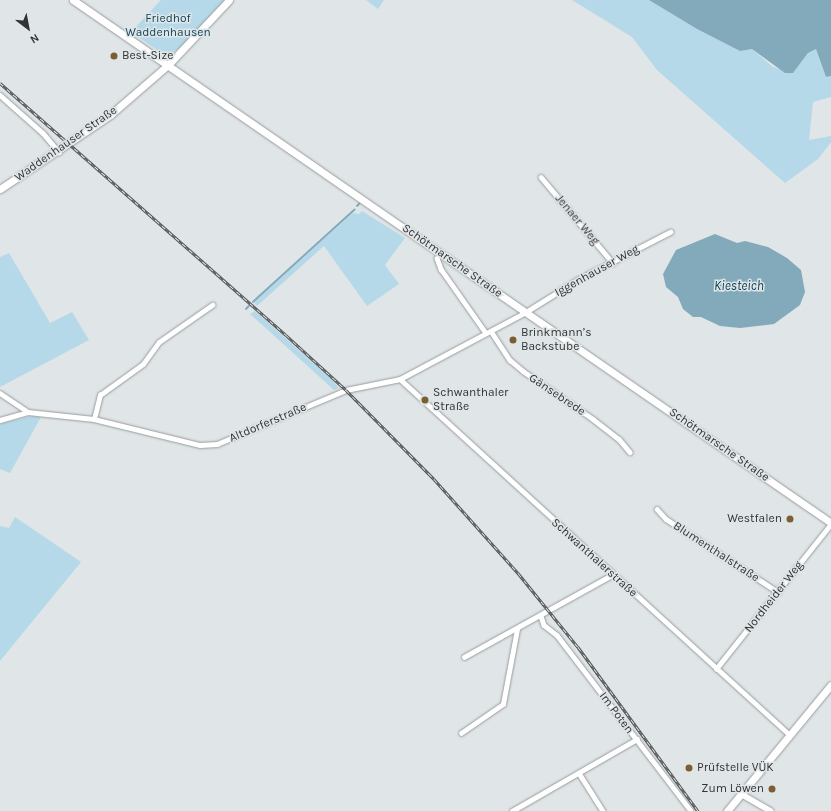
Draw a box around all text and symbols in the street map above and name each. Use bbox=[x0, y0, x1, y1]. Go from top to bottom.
north arrow bbox=[8, 8, 48, 48]
park label: Friedhof Waddenhausen bbox=[125, 12, 211, 40]
text: N bbox=[28, 31, 41, 46]
place label: Best-Size bbox=[122, 49, 173, 63]
marker: Best-Size bbox=[109, 51, 119, 61]
street label: Waddenhauser Straße bbox=[12, 103, 120, 185]
street label: Jenaer Weg bbox=[552, 192, 602, 248]
street label: Schötmarsche Straße bbox=[399, 221, 505, 301]
street label: Iggenhauser Weg bbox=[552, 242, 642, 300]
water label: Kiesteich bbox=[714, 278, 764, 294]
place label: Brinkmann’s Backstube bbox=[521, 326, 592, 354]
marker: Brinkmann’s Backstube bbox=[508, 335, 518, 345]
street label: Gänsebrede bbox=[526, 371, 588, 419]
place label: Schwanthaler Straße bbox=[433, 386, 508, 414]
marker: Schwanthaler Straße bbox=[420, 395, 430, 405]
street label: Altdorferstraße bbox=[227, 400, 309, 446]
street label: Schötmarsche Straße bbox=[666, 405, 772, 485]
place label: Westfalen bbox=[727, 512, 782, 526]
marker: Westfalen bbox=[785, 514, 795, 524]
street label: Schwanthalerstraße bbox=[548, 516, 640, 600]
street label: Blumenthalstraße bbox=[670, 519, 762, 585]
street label: Nordheider Weg bbox=[742, 558, 806, 636]
street label: Im Poten bbox=[596, 689, 636, 737]
place label: Prüfstelle VÜK bbox=[697, 761, 774, 775]
marker: Prüfstelle VÜK bbox=[684, 763, 694, 773]
place label: Zum Löwen bbox=[701, 782, 764, 796]
marker: Zum Löwen bbox=[767, 784, 777, 794]

